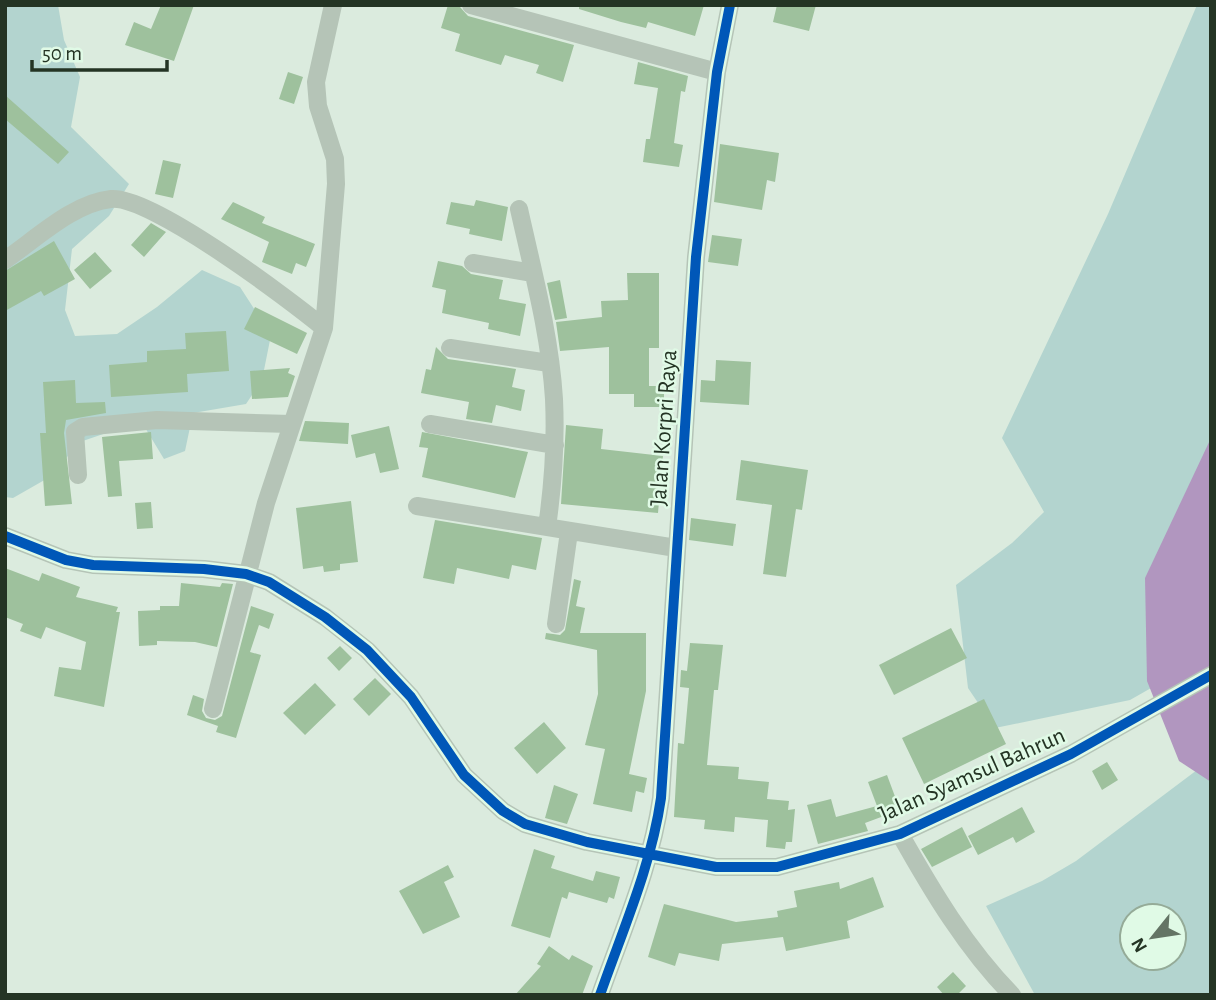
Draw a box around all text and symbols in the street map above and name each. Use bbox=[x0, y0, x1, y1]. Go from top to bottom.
scale bar bbox=[32, 28, 166, 72]
text: 50 m bbox=[42, 43, 82, 64]
street label: Jalan Korpri Raya bbox=[647, 349, 681, 507]
street label: Jalan Syamsul Bahrun bbox=[875, 723, 1069, 827]
north arrow bbox=[1118, 902, 1188, 972]
text: N bbox=[1128, 934, 1151, 955]

